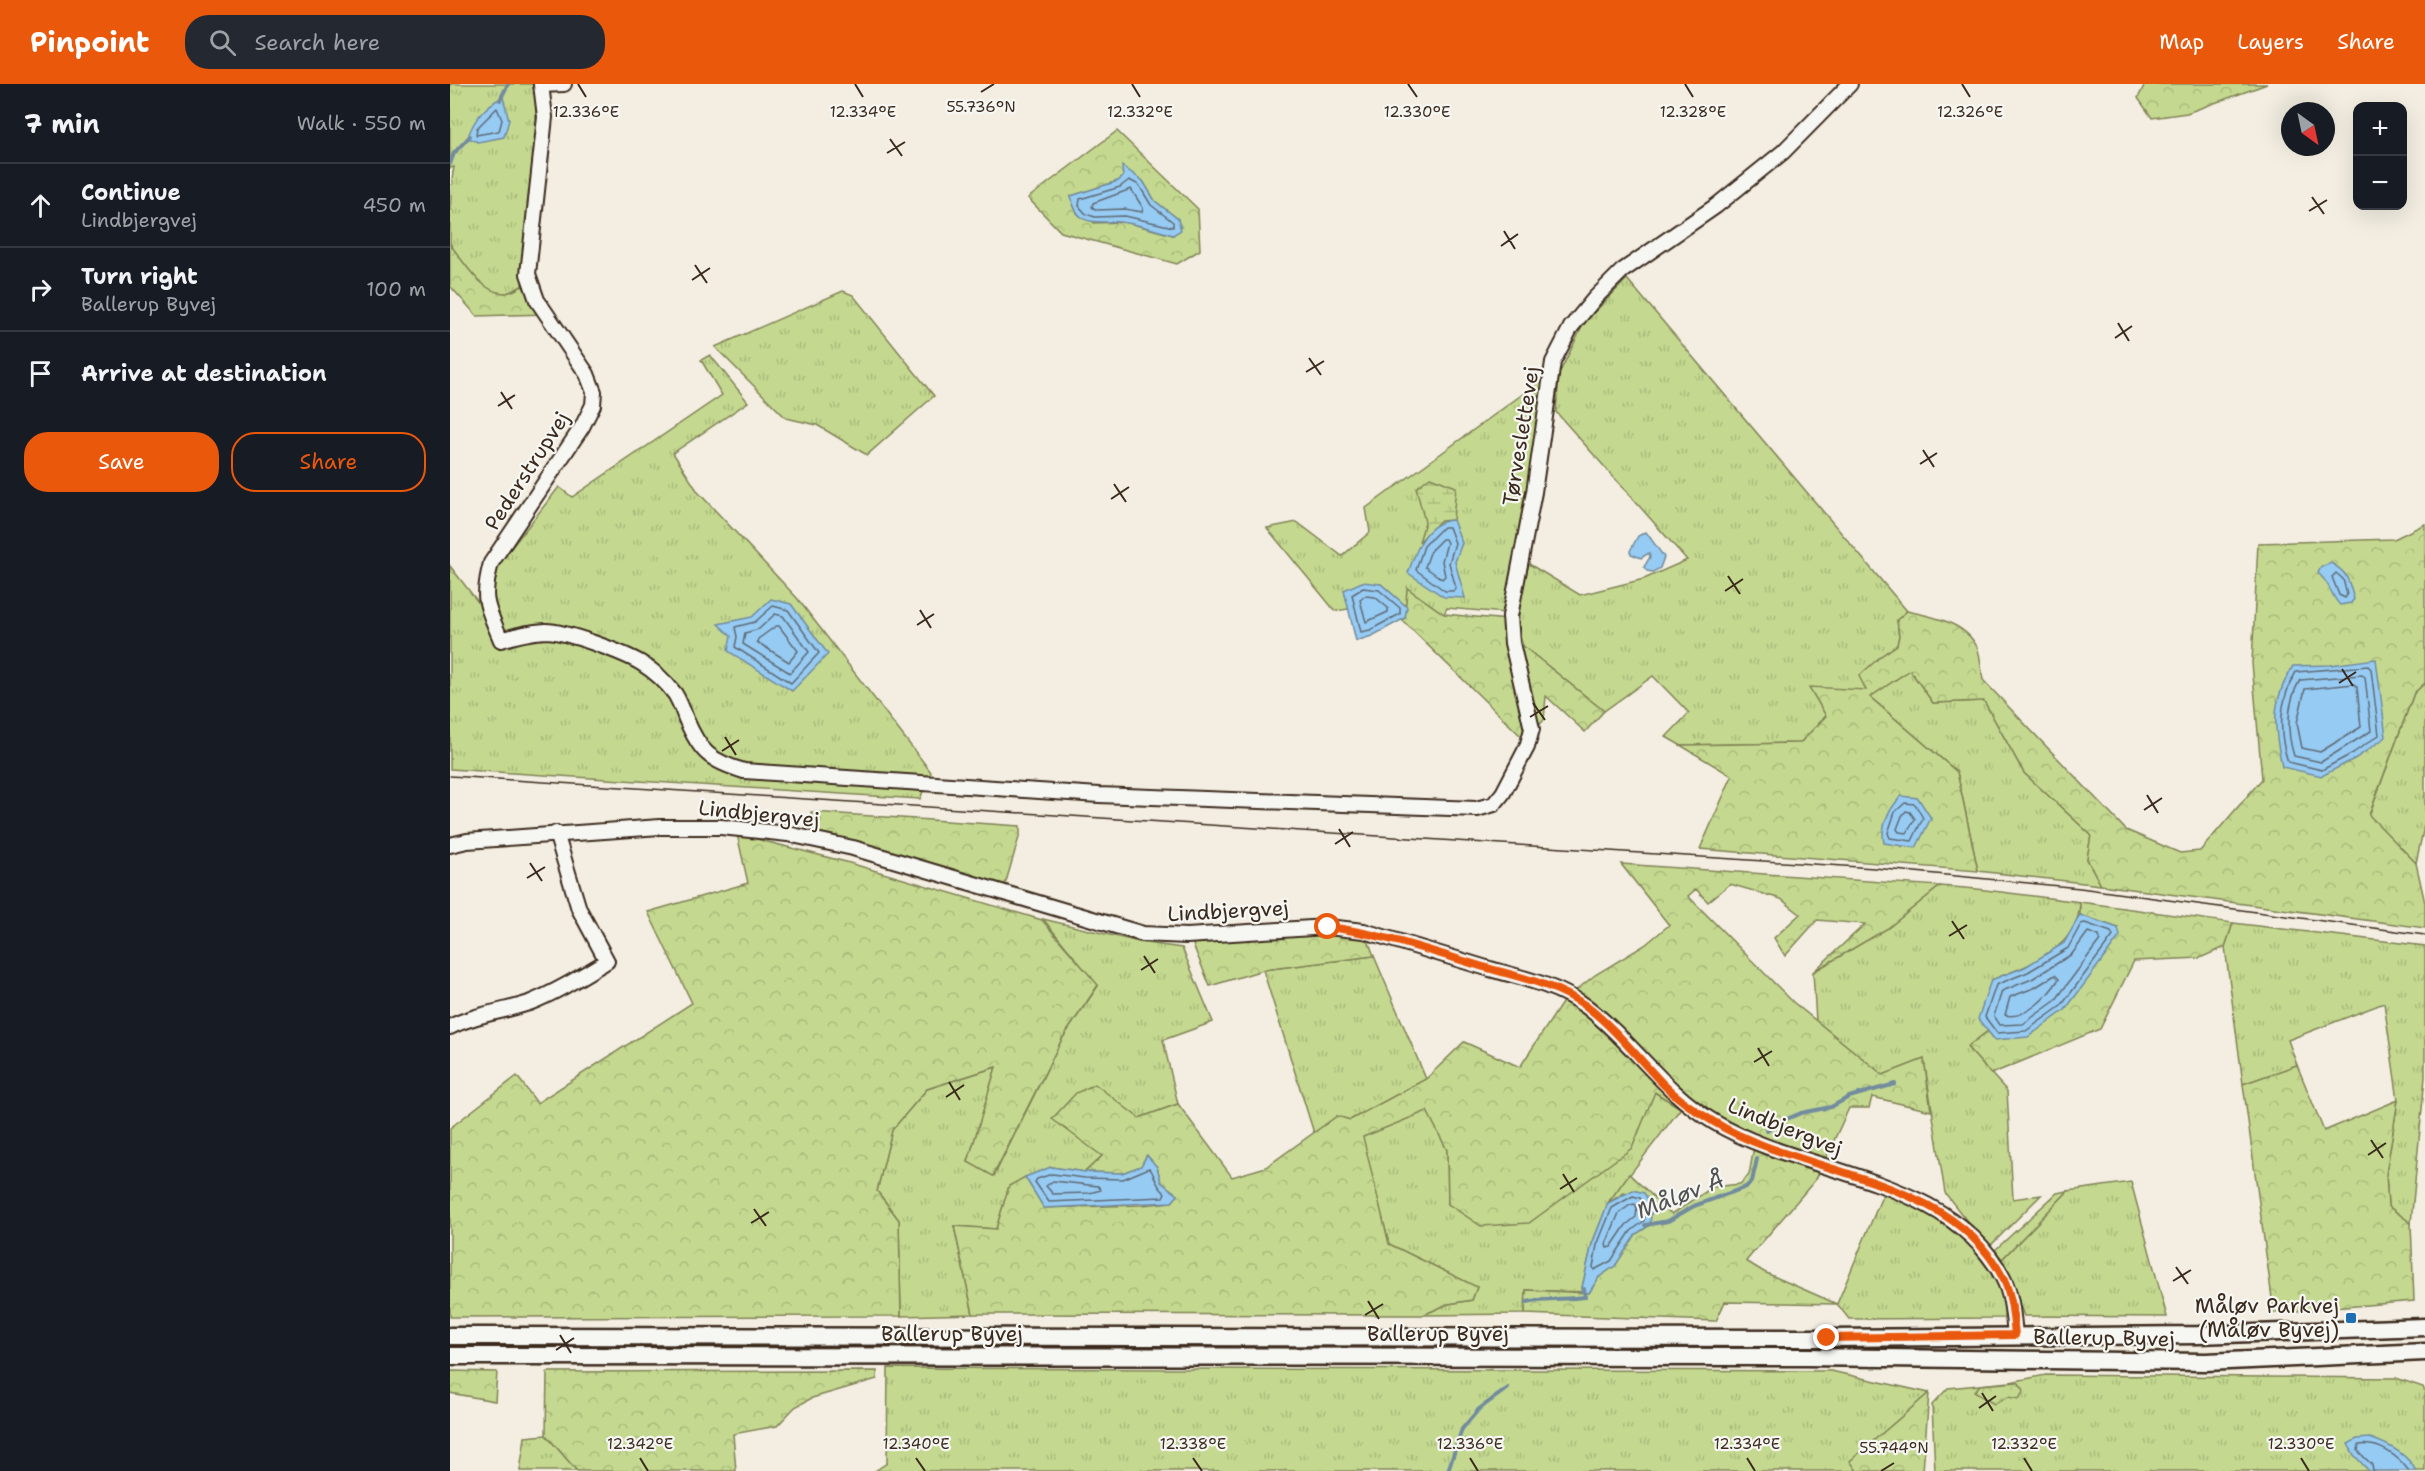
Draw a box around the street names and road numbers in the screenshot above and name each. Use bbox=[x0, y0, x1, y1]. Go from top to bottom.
street label: Tørveslettevej bbox=[1496, 364, 1546, 508]
street label: Pederstrupvej bbox=[478, 406, 576, 536]
street label: Lindbjergvej bbox=[697, 794, 821, 834]
street label: Lindbjergvej bbox=[1167, 894, 1289, 928]
street label: Lindbjergvej bbox=[1723, 1091, 1847, 1163]
street label: Ballerup Byvej bbox=[881, 1320, 1023, 1348]
street label: Ballerup Byvej bbox=[1367, 1320, 1509, 1348]
street label: Ballerup Byvej bbox=[2033, 1323, 2175, 1353]

